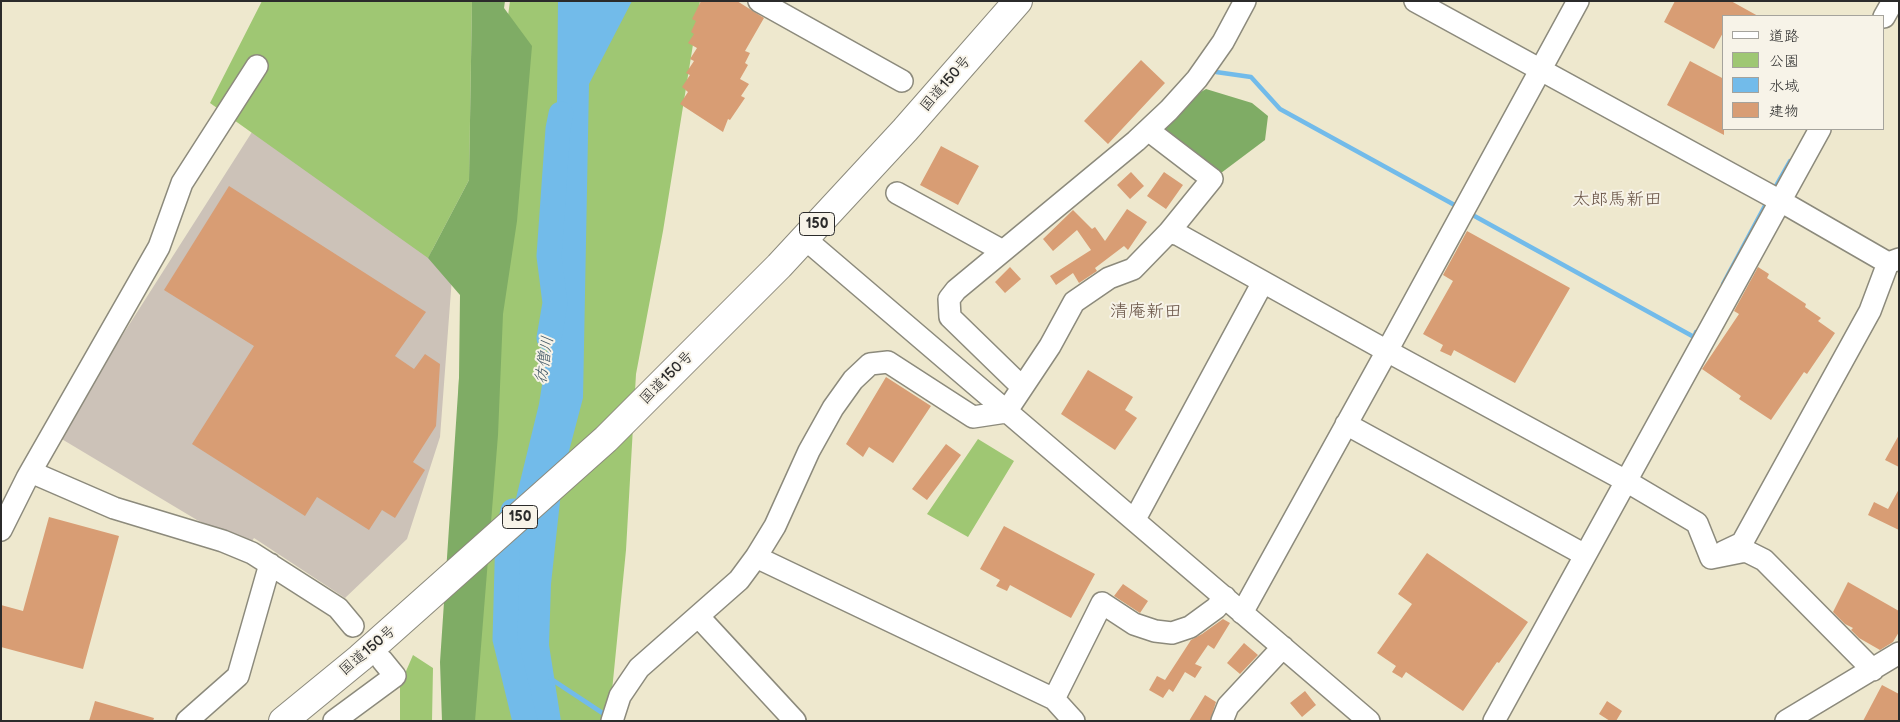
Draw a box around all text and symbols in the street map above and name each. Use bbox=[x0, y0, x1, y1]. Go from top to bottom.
legend bbox=[1722, 15, 1885, 130]
text: 道路 bbox=[1769, 27, 1799, 46]
street label: 国道150号 bbox=[917, 52, 975, 116]
text: 公園 bbox=[1769, 52, 1799, 71]
text: 水域 bbox=[1769, 77, 1799, 96]
text: 建物 bbox=[1769, 102, 1799, 121]
district label: 太郎馬新田 bbox=[1572, 189, 1662, 211]
road number: 150 bbox=[800, 212, 834, 235]
district label: 清庵新田 bbox=[1110, 301, 1182, 323]
water label: 彷僧川 bbox=[532, 335, 558, 385]
street label: 国道150号 bbox=[637, 348, 697, 408]
road number: 150 bbox=[502, 506, 538, 528]
street label: 国道150号 bbox=[336, 622, 400, 680]

